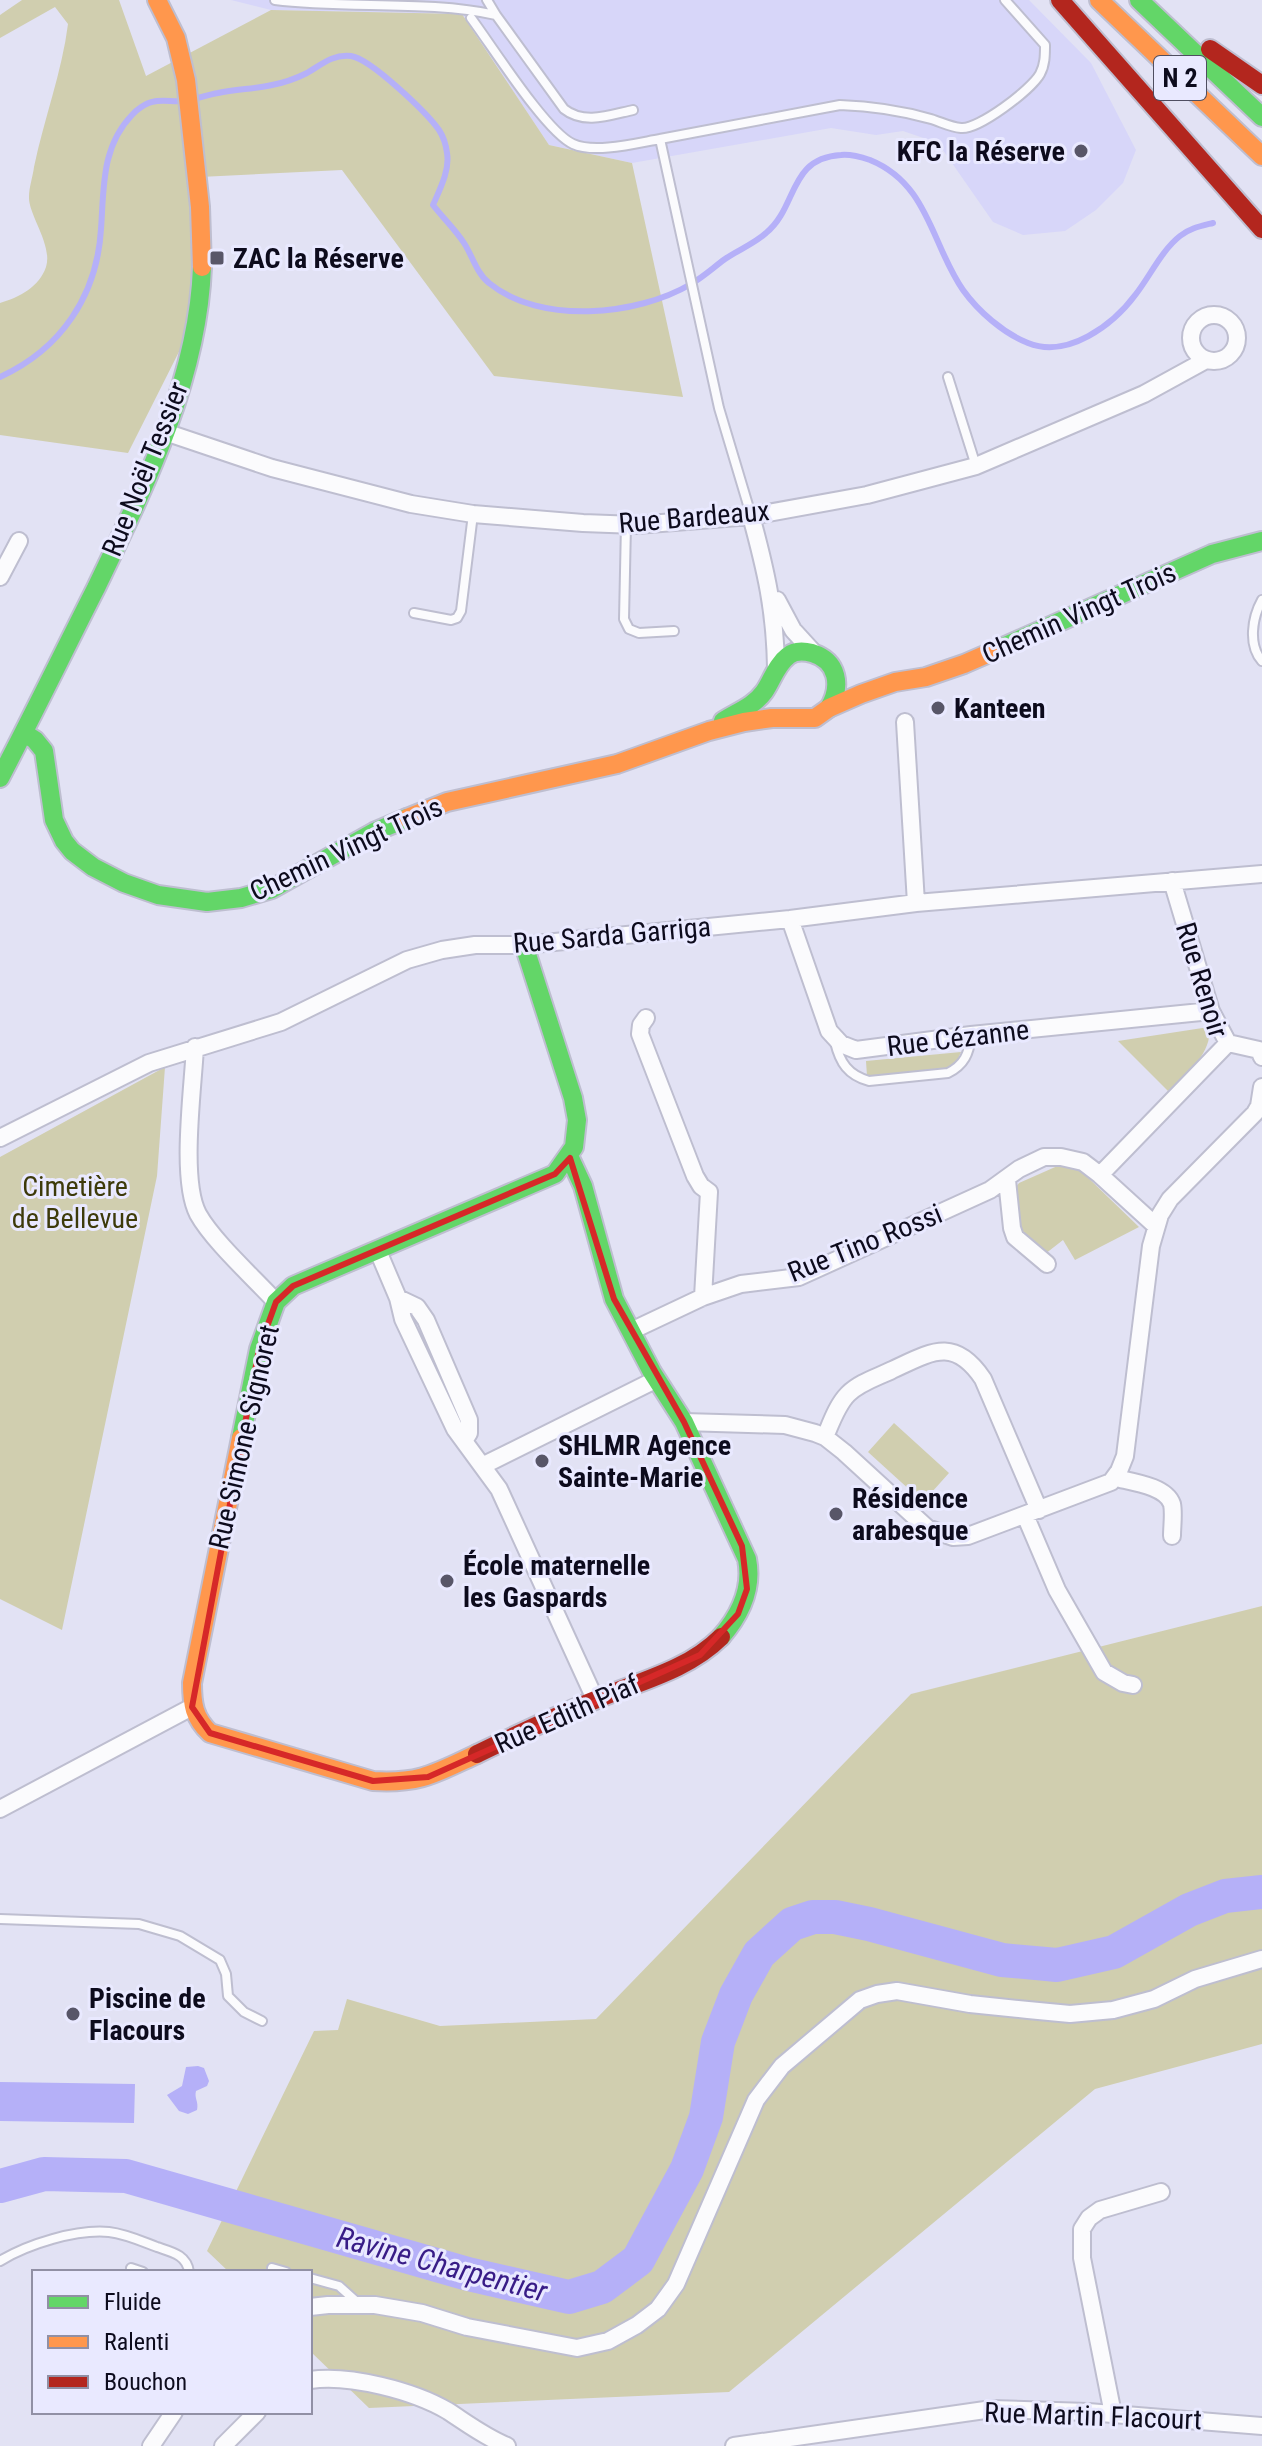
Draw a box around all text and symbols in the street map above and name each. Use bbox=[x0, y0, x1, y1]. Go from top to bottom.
road number: N 2 bbox=[1154, 56, 1206, 100]
place label: KFC la Réserve bbox=[897, 135, 1065, 168]
marker: KFC la Réserve bbox=[1072, 142, 1090, 160]
place label: ZAC la Réserve bbox=[233, 242, 404, 275]
marker: ZAC la Réserve bbox=[208, 249, 226, 267]
street label: Rue Noël Tessier bbox=[95, 377, 195, 561]
street label: Rue Bardeaux bbox=[617, 494, 771, 540]
street label: Chemin Vingt Trois bbox=[977, 555, 1181, 671]
place label: Kanteen bbox=[954, 692, 1046, 725]
marker: Kanteen bbox=[929, 699, 947, 717]
street label: Chemin Vingt Trois bbox=[244, 790, 448, 908]
street label: Rue Sarda Garriga bbox=[512, 910, 712, 960]
street label: Rue Renoir bbox=[1169, 919, 1235, 1041]
street label: Rue Cézanne bbox=[885, 1013, 1031, 1063]
park label: Cimetière de Bellevue bbox=[12, 1170, 138, 1235]
street label: Rue Tino Rossi bbox=[783, 1197, 947, 1289]
street label: Rue Simone Signoret bbox=[202, 1322, 286, 1552]
place label: SHLMR Agence Sainte-Marie bbox=[558, 1429, 731, 1494]
marker: SHLMR Agence Sainte-Marie bbox=[533, 1452, 551, 1470]
place label: Résidence arabesque bbox=[852, 1482, 968, 1547]
marker: Résidence arabesque bbox=[827, 1505, 845, 1523]
place label: École maternelle les Gaspards bbox=[463, 1549, 650, 1614]
marker: École maternelle les Gaspards bbox=[438, 1572, 456, 1590]
street label: Rue Edith Piaf bbox=[490, 1667, 644, 1760]
place label: Piscine de Flacours bbox=[89, 1982, 206, 2047]
marker: Piscine de Flacours bbox=[64, 2005, 82, 2023]
water label: Ravine Charpentier bbox=[333, 2219, 552, 2309]
legend bbox=[32, 2270, 312, 2414]
text: Fluide bbox=[104, 2288, 161, 2316]
text: Ralenti bbox=[104, 2328, 169, 2356]
text: Bouchon bbox=[104, 2368, 187, 2396]
street label: Rue Martin Flacourt bbox=[984, 2396, 1202, 2436]

